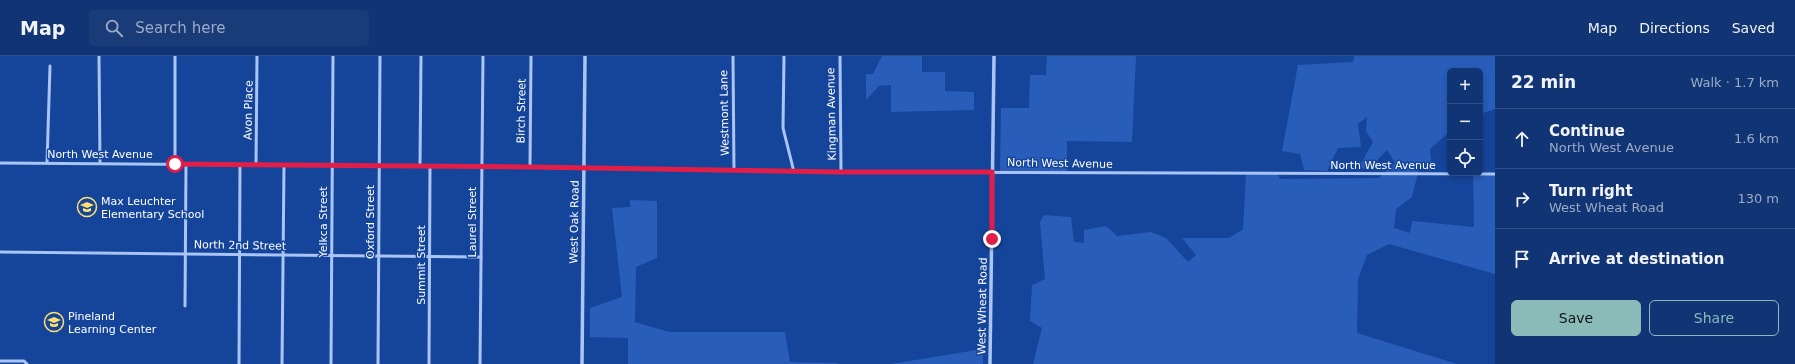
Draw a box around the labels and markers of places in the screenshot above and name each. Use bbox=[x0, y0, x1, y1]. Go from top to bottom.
place label: Max Leuchter Elementary School bbox=[101, 195, 204, 221]
school or university icon: Max Leuchter Elementary School bbox=[76, 196, 98, 218]
place label: Pineland Learning Center bbox=[68, 310, 157, 336]
school or university icon: Pineland Learning Center bbox=[43, 311, 65, 333]

